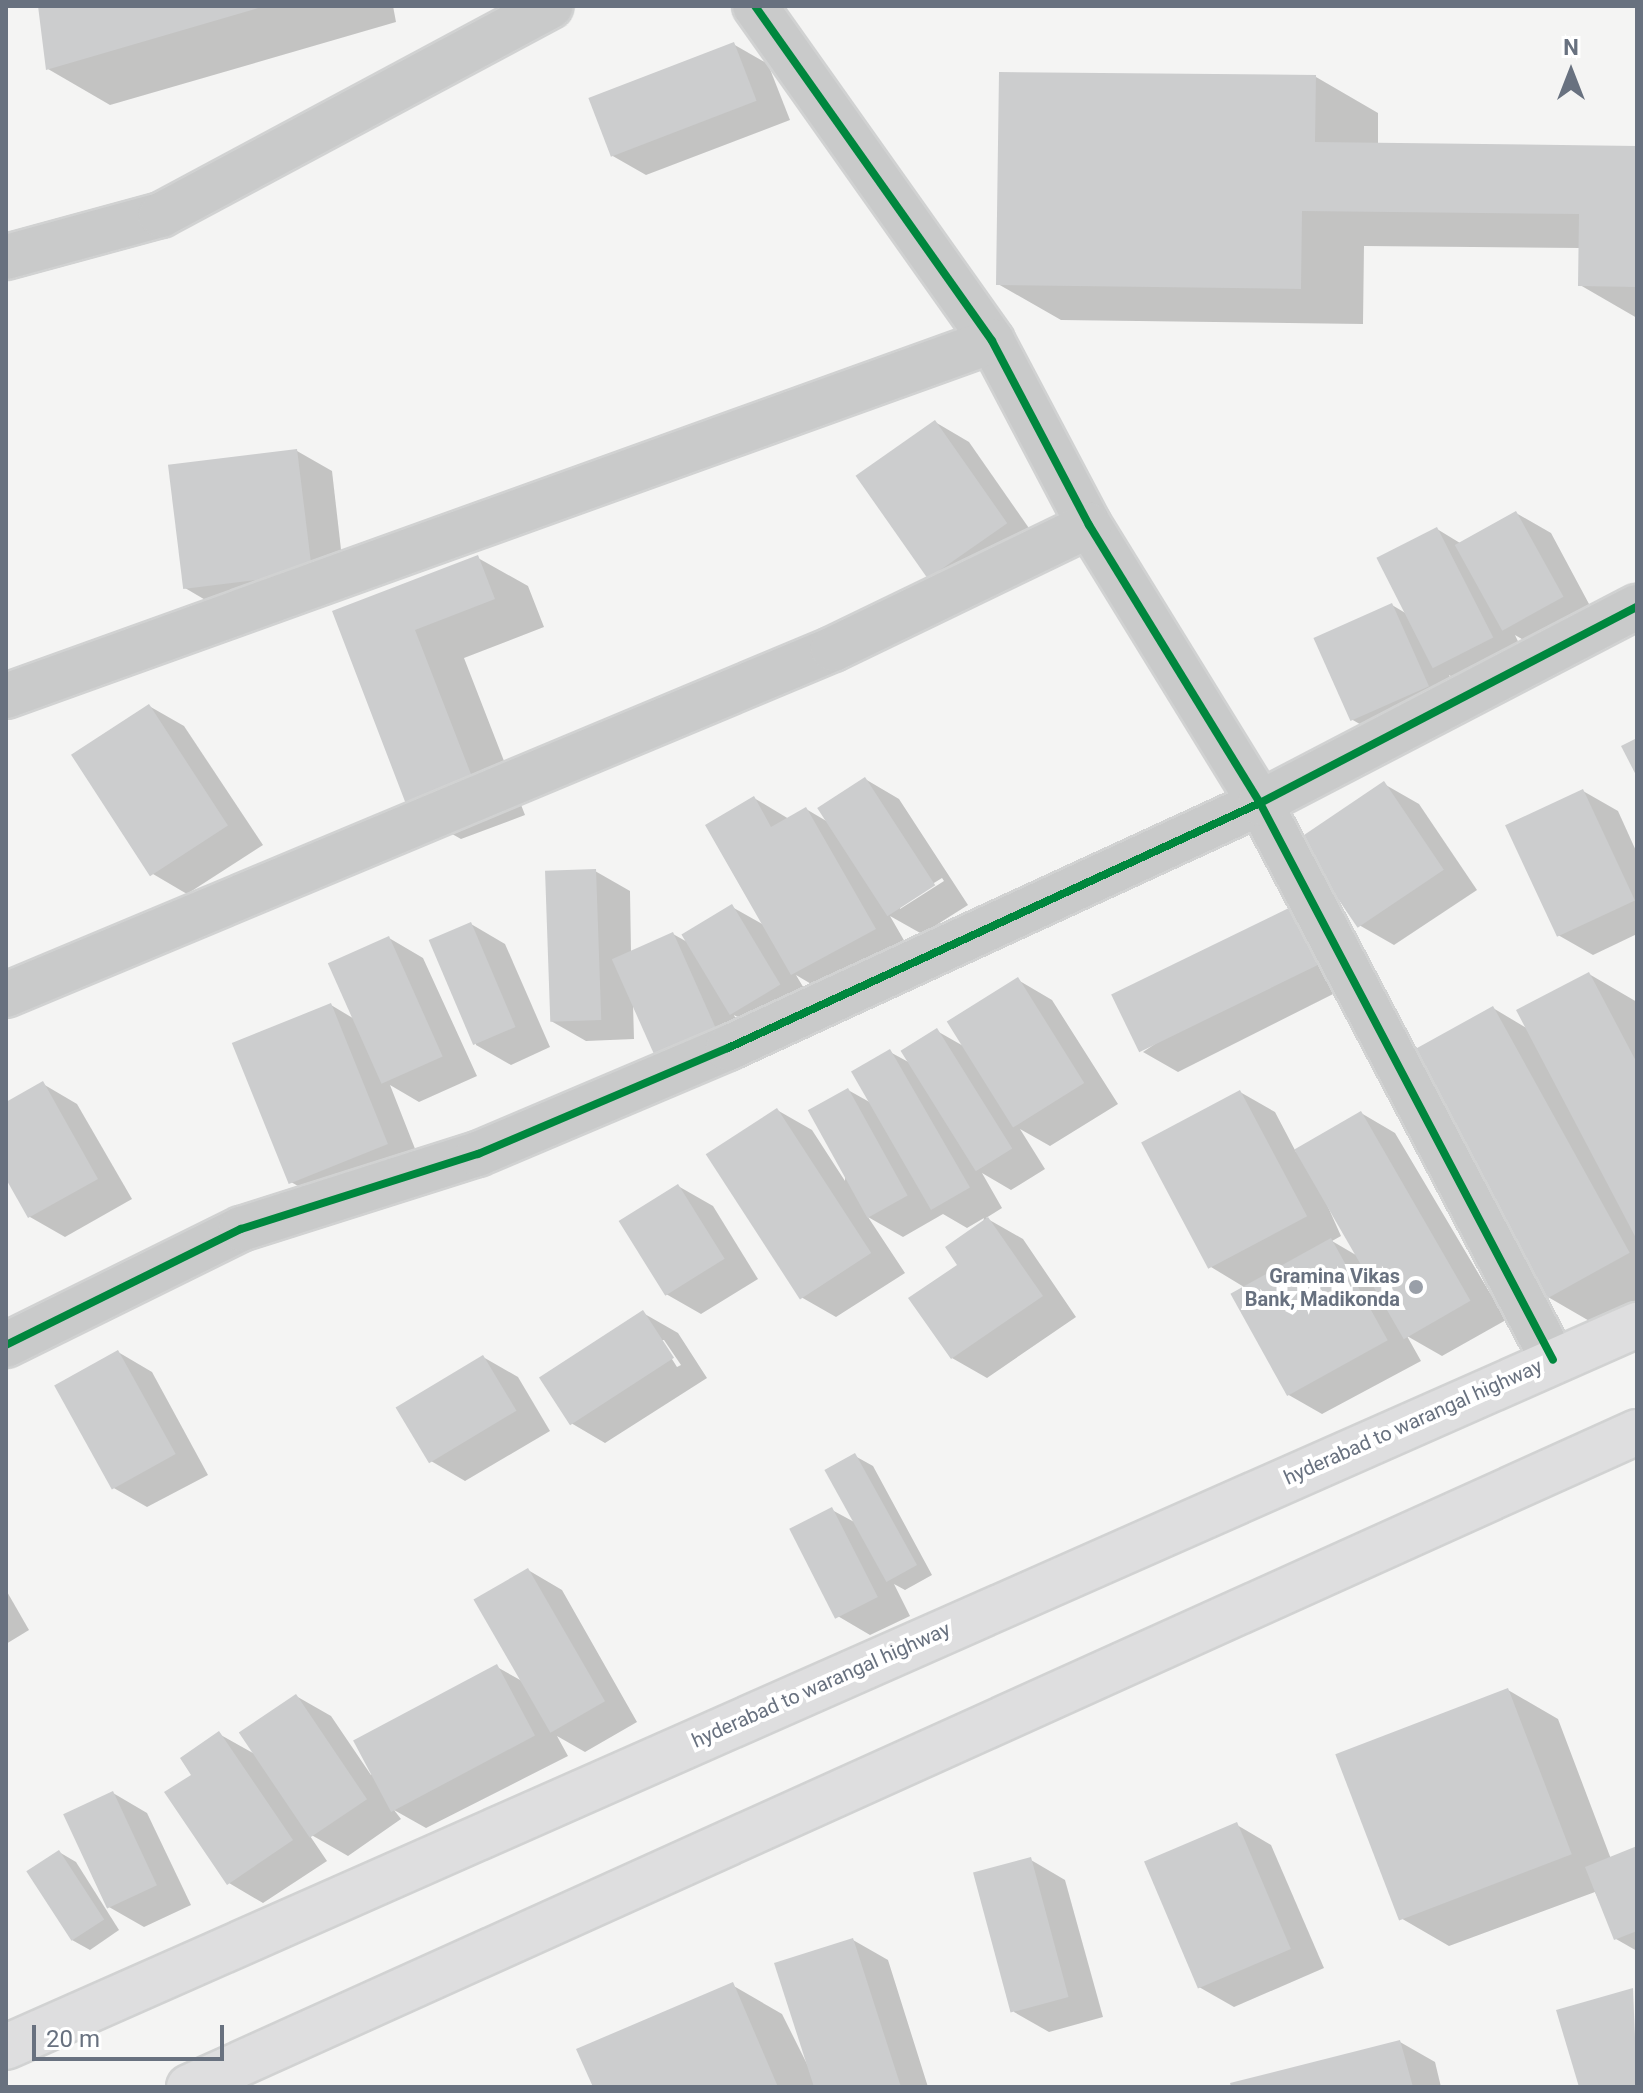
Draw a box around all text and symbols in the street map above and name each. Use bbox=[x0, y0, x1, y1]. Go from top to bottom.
north arrow bbox=[1531, 32, 1611, 112]
text: N bbox=[1563, 35, 1579, 60]
place label: Gramina Vikas Bank, Madikonda bbox=[1245, 1264, 1400, 1311]
marker: Gramina Vikas Bank, Madikonda bbox=[1407, 1278, 1425, 1296]
street label: hyderabad to warangal highway bbox=[1280, 1354, 1546, 1490]
street label: hyderabad to warangal highway bbox=[688, 1617, 954, 1753]
scale bar bbox=[36, 2009, 228, 2059]
text: 20 m bbox=[46, 2025, 100, 2053]

